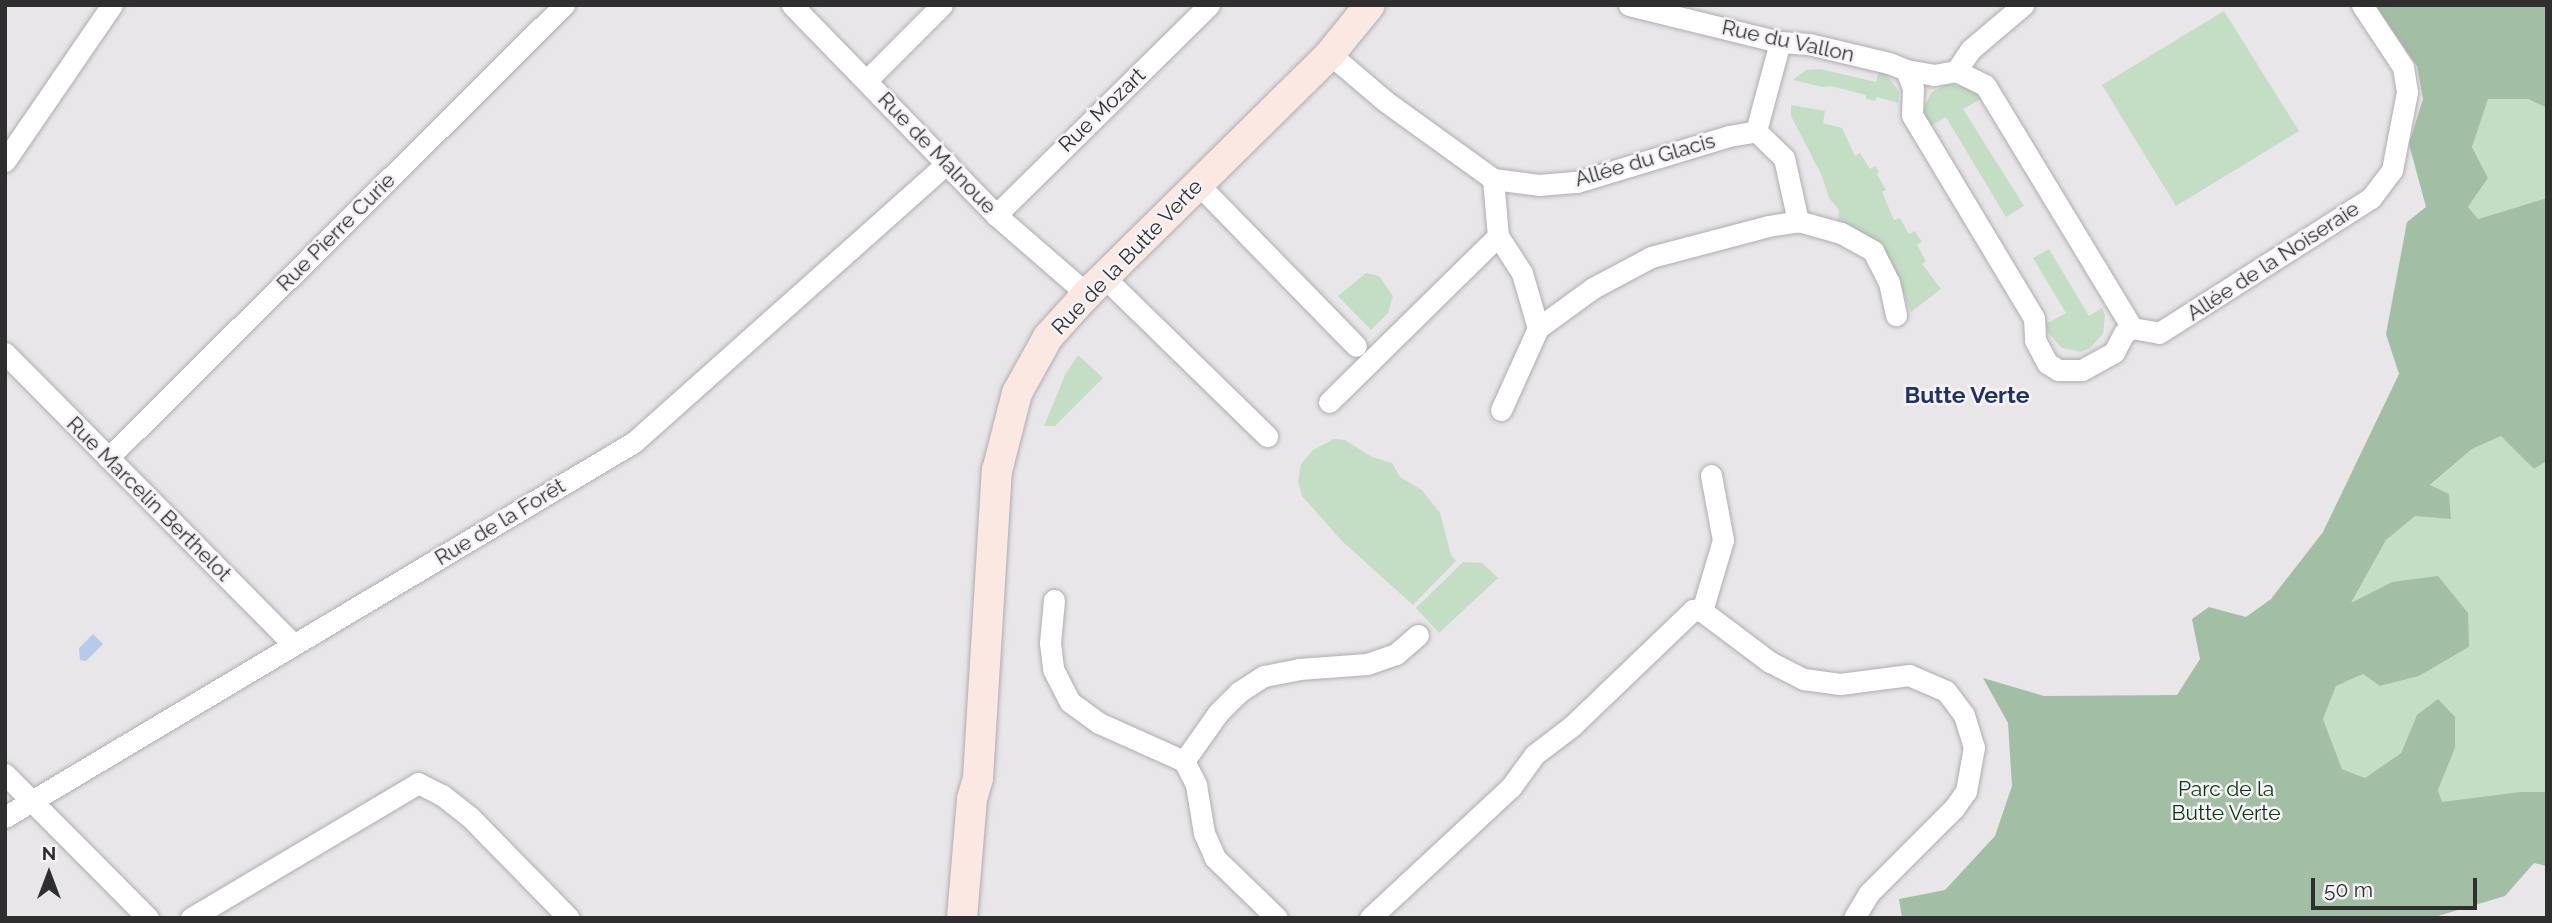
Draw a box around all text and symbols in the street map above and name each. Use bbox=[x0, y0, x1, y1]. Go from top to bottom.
street label: Rue du Vallon bbox=[1719, 15, 1857, 67]
street label: Rue Mozart bbox=[1054, 63, 1150, 157]
street label: Rue de Malnoue bbox=[873, 87, 1001, 219]
street label: Allée du Glacis bbox=[1572, 128, 1718, 192]
street label: Rue Pierre Curie bbox=[272, 168, 400, 296]
street label: Rue de la Butte Verte bbox=[1046, 174, 1208, 340]
street label: Allée de la Noiseraie bbox=[2182, 196, 2364, 326]
district label: Butte Verte bbox=[1904, 381, 2030, 409]
street label: Rue Marcelin Berthelot bbox=[61, 411, 237, 587]
street label: Rue de la Forêt bbox=[430, 473, 570, 571]
park label: Parc de la Butte Verte bbox=[2171, 776, 2281, 826]
north arrow bbox=[14, 839, 84, 909]
text: N bbox=[42, 842, 56, 864]
scale bar bbox=[2314, 864, 2480, 908]
text: 50 m bbox=[2324, 877, 2373, 902]

